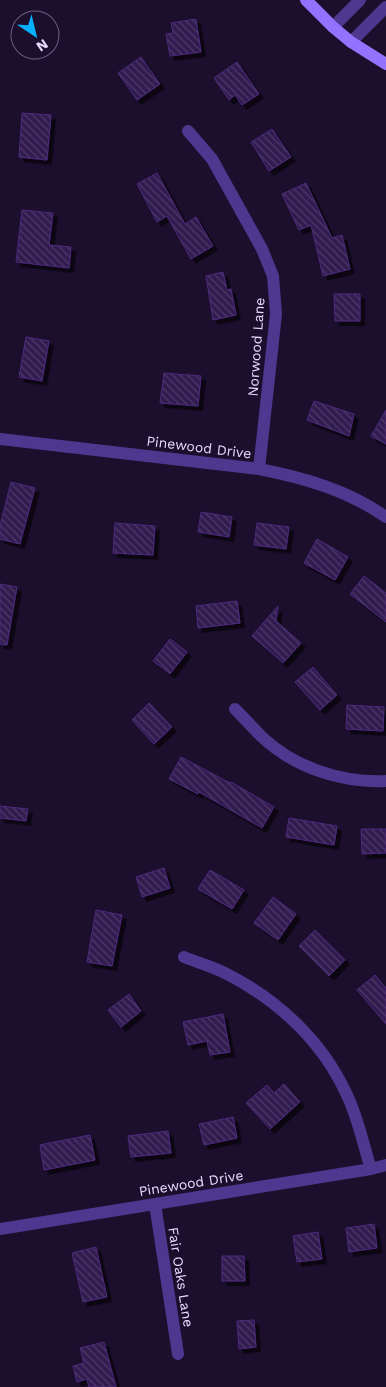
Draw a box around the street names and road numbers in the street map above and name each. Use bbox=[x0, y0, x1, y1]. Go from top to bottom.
street label: Norwood Lane bbox=[245, 297, 267, 397]
street label: Pinewood Drive bbox=[146, 433, 252, 461]
street label: Pinewood Drive bbox=[138, 1167, 244, 1199]
street label: Fair Oaks Lane bbox=[165, 1226, 197, 1328]

